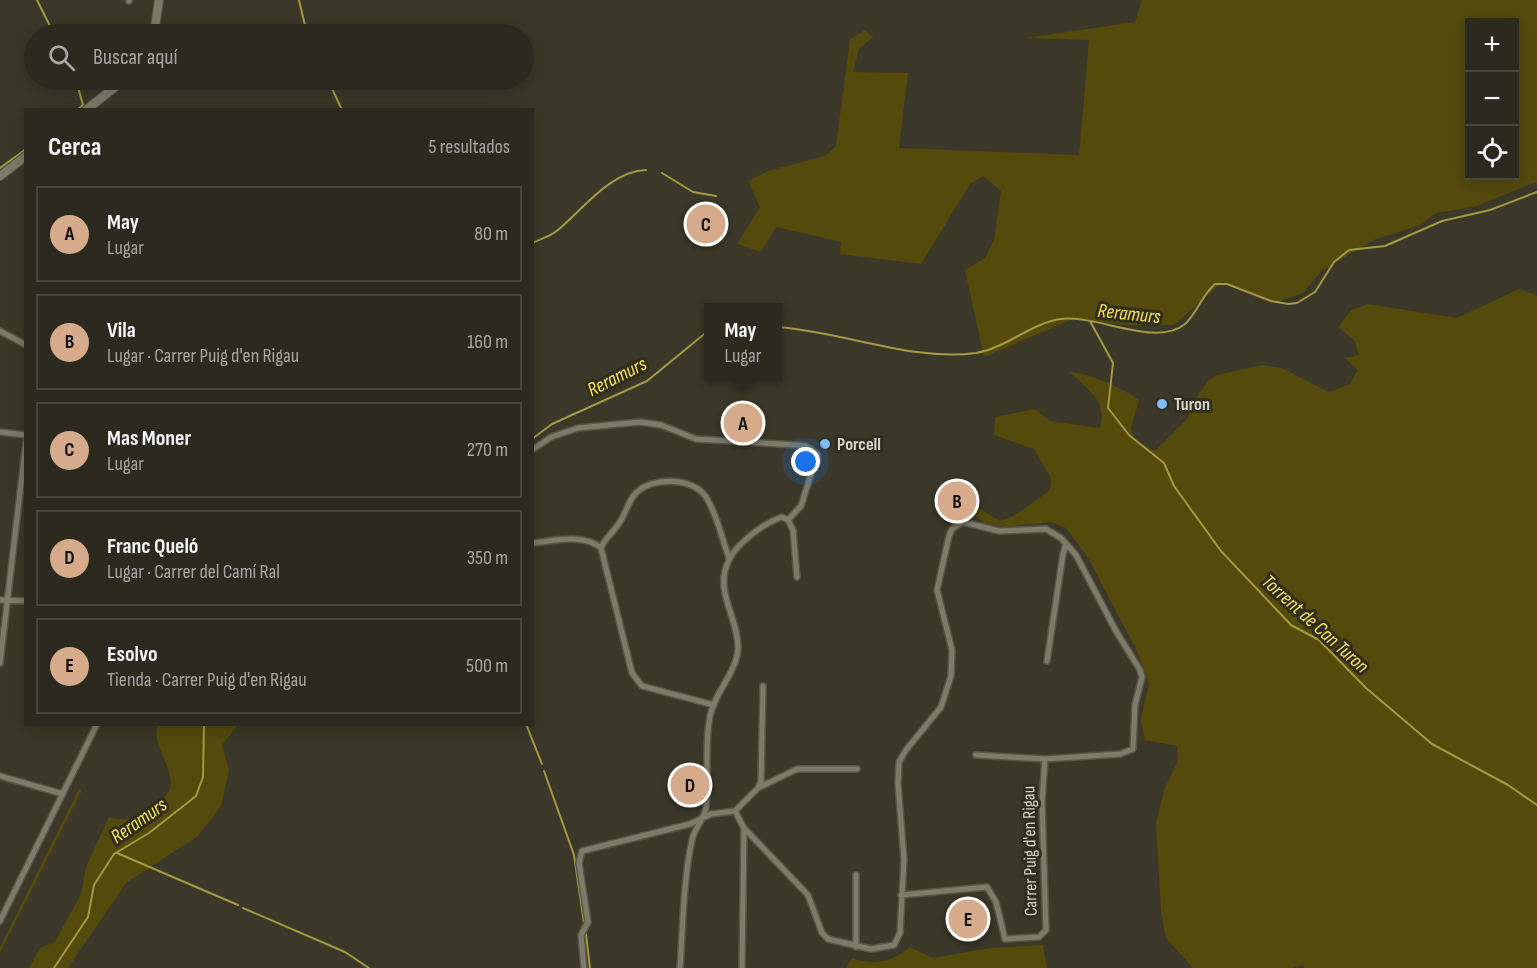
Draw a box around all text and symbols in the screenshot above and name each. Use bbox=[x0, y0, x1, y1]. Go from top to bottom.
map controls bbox=[1465, 18, 1519, 180]
button: + bbox=[1465, 18, 1519, 72]
search box bbox=[24, 24, 534, 90]
icon: search bbox=[45, 41, 78, 74]
text: Buscar aquí bbox=[93, 44, 178, 71]
button: − bbox=[1465, 72, 1519, 126]
button: locate bbox=[1465, 126, 1519, 180]
text: Cerca bbox=[48, 132, 101, 163]
text: 5 resultados bbox=[429, 135, 510, 159]
pin: C bbox=[686, 202, 726, 246]
text: May bbox=[107, 209, 139, 236]
text: A bbox=[65, 222, 74, 246]
text: 80 m bbox=[474, 222, 508, 246]
text: Lugar bbox=[107, 236, 144, 260]
water label: Reramurs bbox=[1096, 299, 1162, 329]
popup bbox=[704, 303, 782, 381]
text: Vila bbox=[107, 317, 136, 344]
text: May bbox=[725, 317, 756, 344]
text: B bbox=[65, 330, 74, 354]
text: 160 m bbox=[467, 330, 508, 354]
text: Lugar · Carrer Puig d'en Rigau bbox=[107, 344, 299, 368]
text: Lugar bbox=[725, 344, 761, 368]
water label: Reramurs bbox=[583, 352, 651, 402]
place label: Turon bbox=[1174, 394, 1210, 415]
marker: Turon bbox=[1155, 397, 1169, 411]
pin: A bbox=[724, 400, 762, 446]
text: Mas Moner bbox=[107, 425, 191, 452]
place label: Porcell bbox=[837, 434, 881, 455]
marker: Porcell bbox=[818, 437, 832, 451]
text: C bbox=[64, 438, 75, 462]
text: 270 m bbox=[467, 438, 508, 462]
your location bbox=[791, 447, 820, 476]
text: Lugar bbox=[107, 452, 144, 476]
pin: B bbox=[938, 478, 976, 524]
text: Franc Queló bbox=[107, 533, 198, 560]
text: D bbox=[64, 546, 75, 570]
text: 350 m bbox=[467, 546, 508, 570]
text: Lugar · Carrer del Camí Ral bbox=[107, 560, 280, 584]
water label: Torrent de Can Turon bbox=[1257, 570, 1373, 678]
text: Esolvo bbox=[107, 641, 158, 668]
text: E bbox=[65, 654, 74, 678]
text: 500 m bbox=[466, 654, 508, 678]
text: Tienda · Carrer Puig d'en Rigau bbox=[107, 668, 307, 692]
pin: D bbox=[670, 762, 710, 808]
street label: Carrer Puig d'en Rigau bbox=[1018, 786, 1042, 916]
water label: Reramurs bbox=[106, 793, 172, 849]
pin: E bbox=[948, 896, 988, 942]

